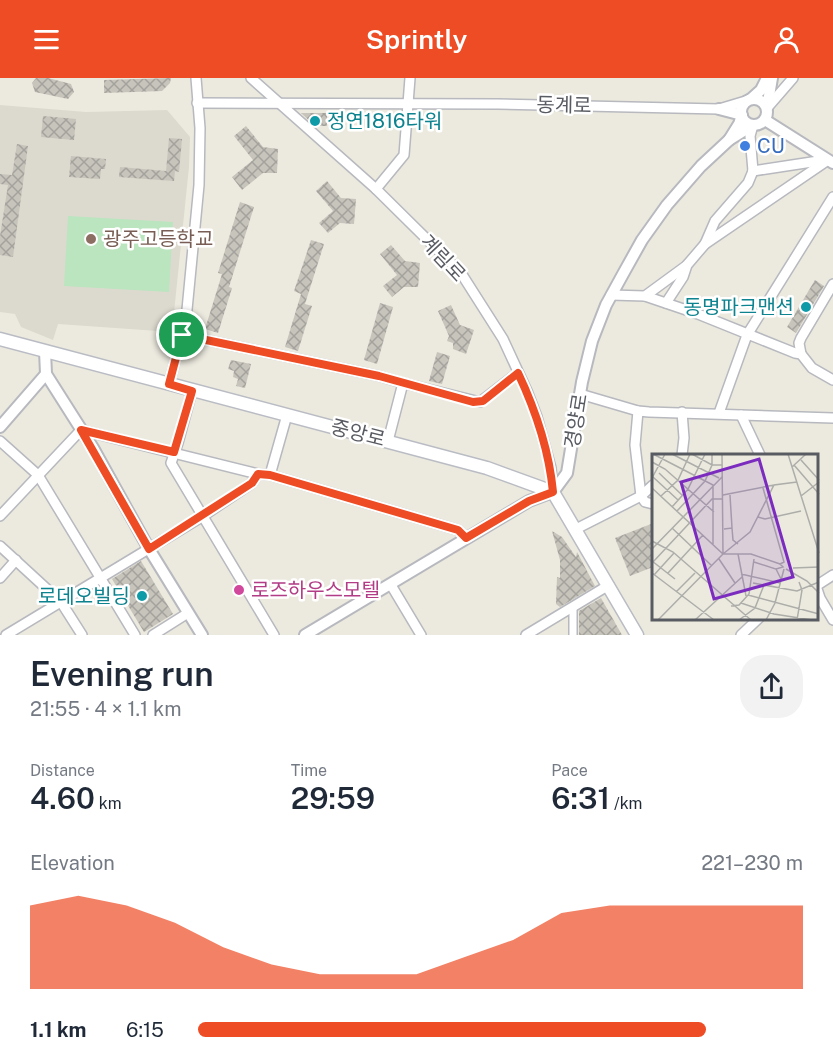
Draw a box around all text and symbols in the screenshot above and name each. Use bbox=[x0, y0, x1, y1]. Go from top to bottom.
icon: menu bbox=[30, 23, 63, 56]
text: Sprintly bbox=[366, 23, 467, 55]
icon: person bbox=[770, 23, 803, 56]
street label: 동계로 bbox=[536, 93, 592, 117]
place label: 정연1816타워 bbox=[327, 109, 442, 133]
marker: 정연1816타워 bbox=[308, 114, 322, 128]
place label: CU bbox=[757, 134, 785, 158]
marker: CU bbox=[738, 139, 752, 153]
place label: 광주고등학교 bbox=[103, 227, 213, 251]
street label: 계림로 bbox=[415, 230, 471, 286]
marker: 광주고등학교 bbox=[84, 232, 98, 246]
place label: 동명파크맨션 bbox=[684, 295, 794, 319]
marker: 동명파크맨션 bbox=[799, 300, 813, 314]
pin bbox=[156, 309, 207, 360]
icon: arrive bbox=[165, 318, 198, 351]
street label: 경양로 bbox=[560, 392, 592, 450]
street label: 중앙로 bbox=[328, 415, 388, 451]
inset map bbox=[652, 454, 818, 620]
place label: 로즈하우스모텔 bbox=[251, 578, 380, 602]
marker: 로즈하우스모텔 bbox=[232, 583, 246, 597]
place label: 로데오빌딩 bbox=[38, 584, 130, 608]
marker: 로데오빌딩 bbox=[135, 589, 149, 603]
text: Evening run bbox=[30, 655, 213, 693]
button: share bbox=[740, 655, 803, 718]
text: 21:55 · 4 × 1.1 km bbox=[30, 697, 182, 721]
text: Distance bbox=[30, 761, 95, 780]
text: Time bbox=[291, 761, 327, 780]
text: Pace bbox=[551, 761, 588, 780]
text: 4.60 bbox=[30, 780, 95, 816]
text: 29:59 bbox=[291, 780, 375, 816]
text: 6:31 bbox=[551, 780, 610, 816]
text: km bbox=[95, 794, 122, 813]
text: /km bbox=[610, 794, 642, 813]
text: Elevation bbox=[30, 851, 115, 875]
text: 221–230 m bbox=[701, 851, 803, 875]
text: 1.1 km bbox=[30, 1018, 87, 1042]
text: 6:15 bbox=[126, 1018, 164, 1042]

